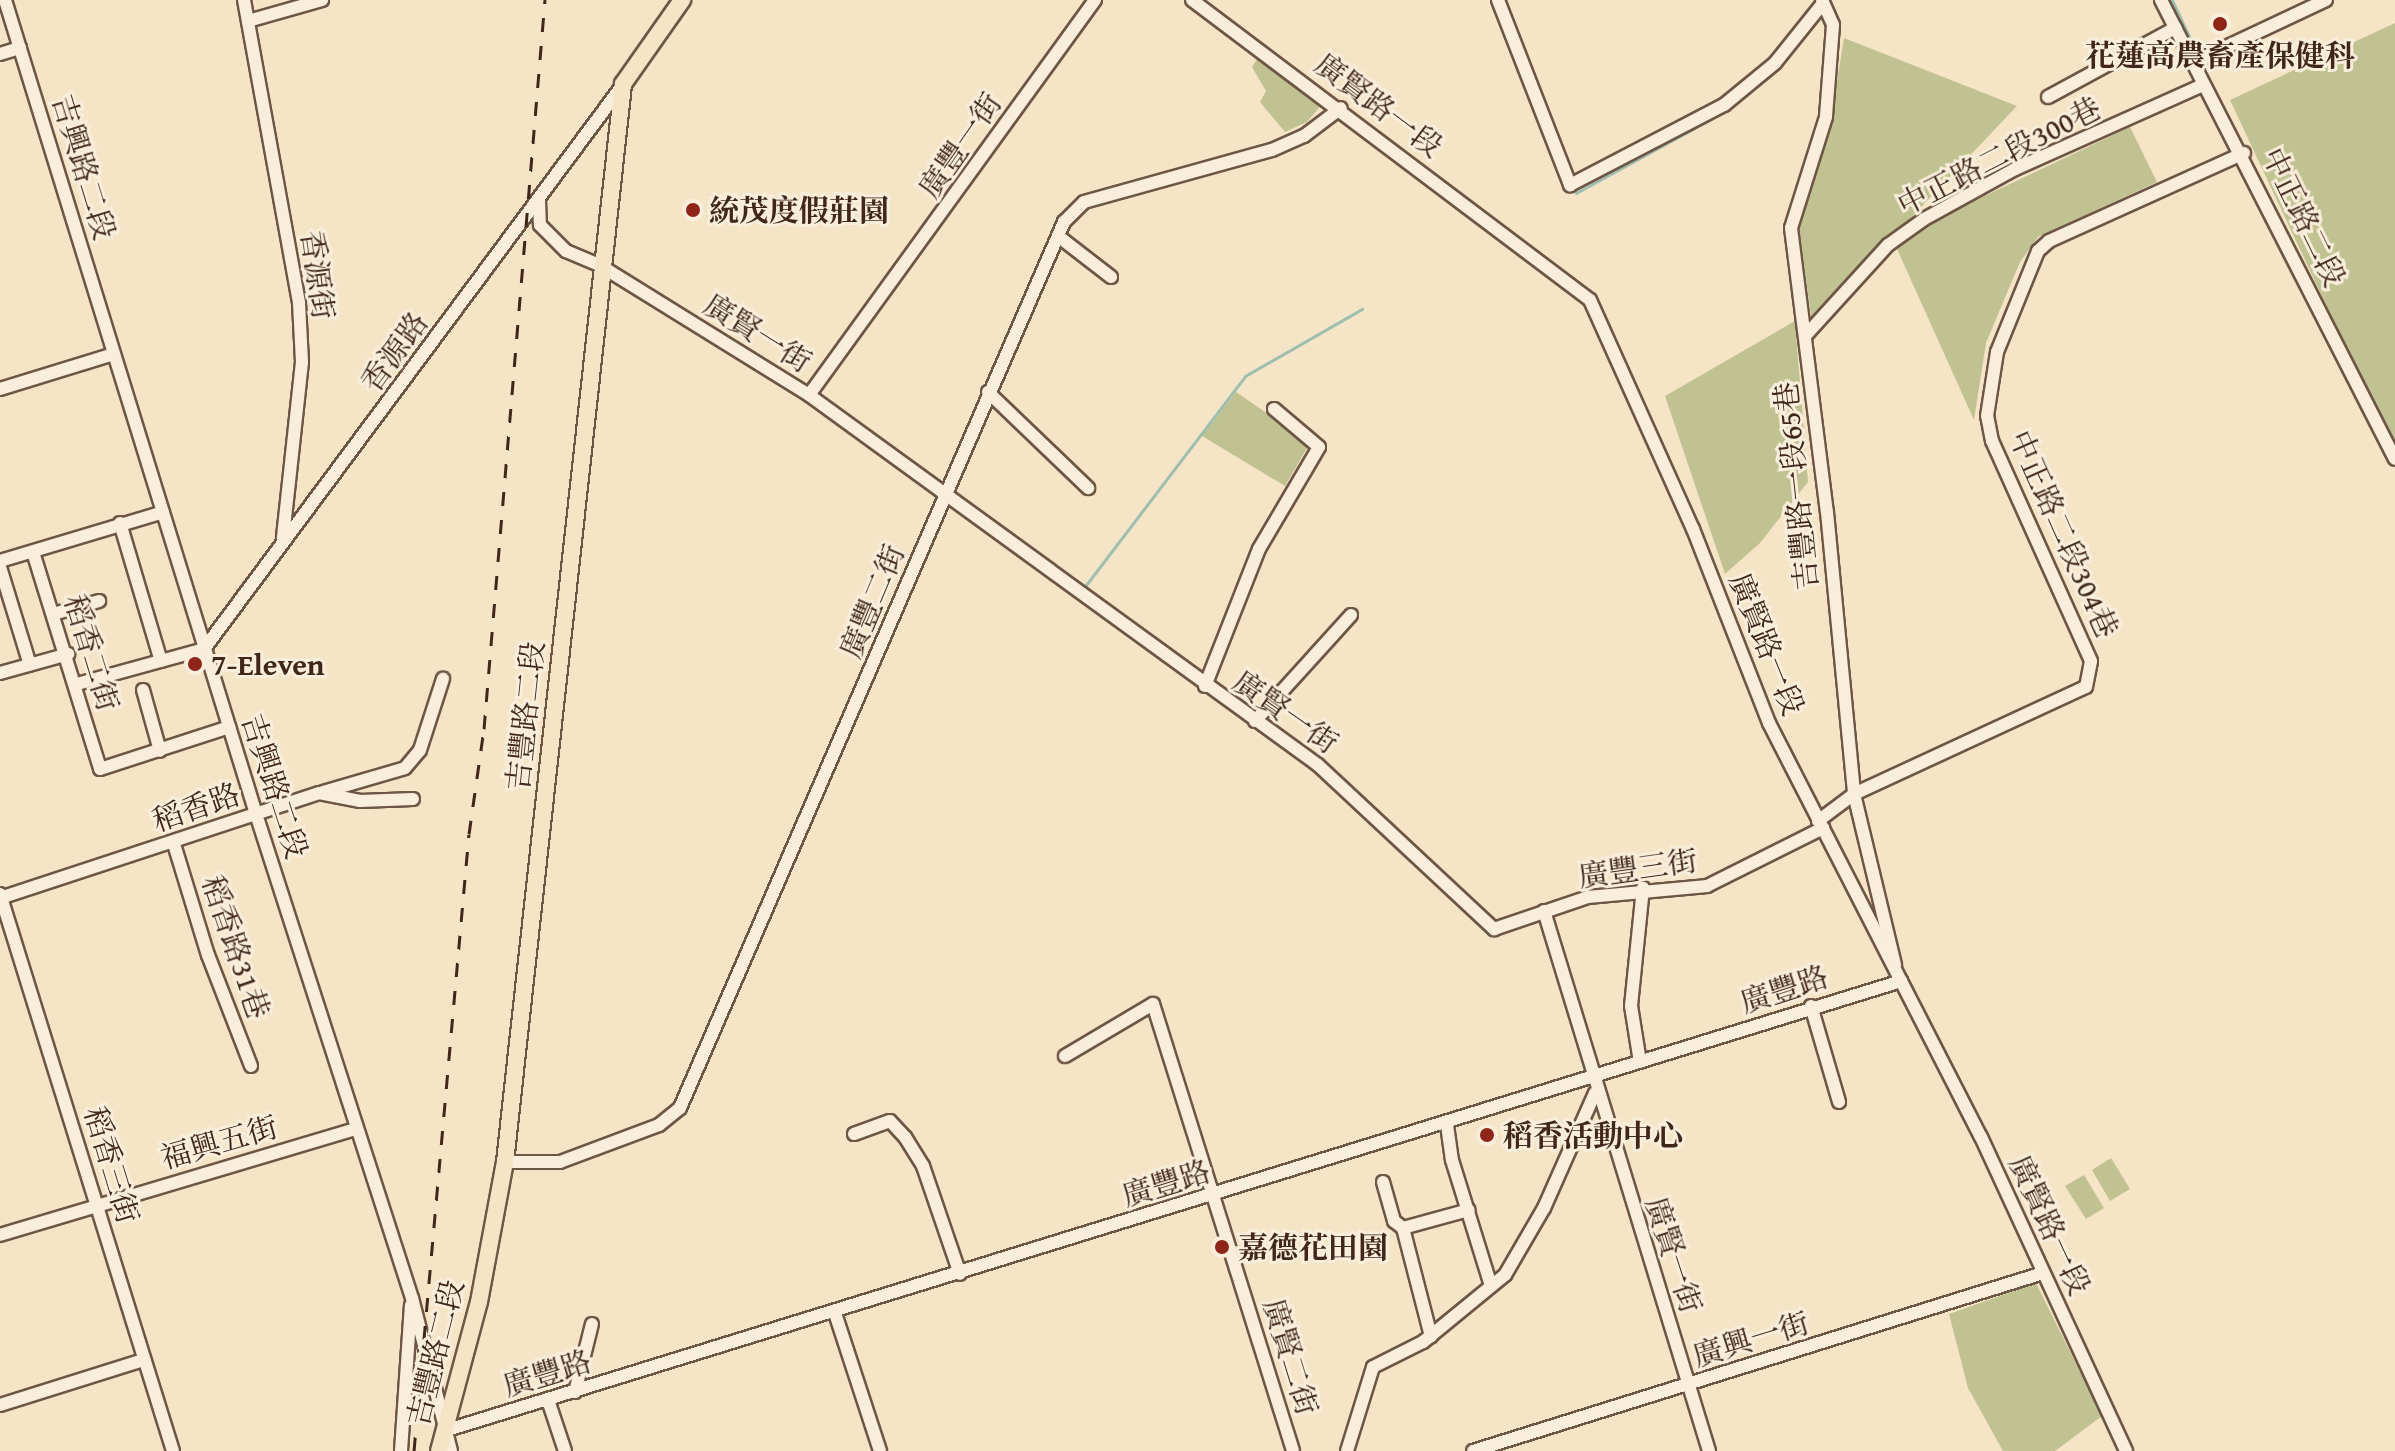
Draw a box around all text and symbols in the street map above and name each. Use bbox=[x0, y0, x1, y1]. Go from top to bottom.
marker: 花蓮高農畜產保健科 bbox=[2211, 15, 2229, 33]
place label: 花蓮高農畜產保健科 bbox=[2085, 37, 2355, 73]
street label: 廣賢路一段 bbox=[1308, 45, 1450, 165]
street label: 廣豐一街 bbox=[911, 86, 1009, 204]
street label: 中正路二段300巷 bbox=[1891, 89, 2107, 223]
street label: 吉興路二段 bbox=[45, 90, 123, 244]
street label: 中正路二段 bbox=[2255, 142, 2353, 292]
place label: 統茂度假莊園 bbox=[709, 192, 889, 228]
marker: 統茂度假莊園 bbox=[684, 201, 702, 219]
street label: 香源街 bbox=[294, 228, 342, 322]
street label: 廣賢一街 bbox=[698, 286, 818, 380]
street label: 香源路 bbox=[353, 305, 435, 399]
street label: 吉豐路一段65巷 bbox=[1767, 380, 1825, 592]
street label: 中正路二段304巷 bbox=[2002, 425, 2126, 643]
street label: 廣豐二街 bbox=[832, 539, 912, 663]
street label: 廣賢路一段 bbox=[1722, 568, 1812, 720]
street label: 稻香二街 bbox=[57, 590, 127, 716]
street label: 吉豐路二段 bbox=[499, 640, 551, 792]
place label: 7-Eleven bbox=[211, 646, 325, 682]
marker: 7-Eleven bbox=[186, 655, 204, 673]
street label: 廣賢一街 bbox=[1227, 663, 1345, 761]
street label: 吉興路二段 bbox=[235, 709, 315, 863]
street label: 稻香路 bbox=[148, 775, 244, 839]
street label: 廣豐三街 bbox=[1576, 842, 1700, 894]
street label: 稻香路31巷 bbox=[195, 871, 277, 1023]
street label: 廣豐路 bbox=[1736, 958, 1832, 1020]
street label: 稻香三街 bbox=[77, 1102, 147, 1228]
street label: 福興五街 bbox=[156, 1108, 282, 1176]
place label: 稻香活動中心 bbox=[1503, 1117, 1683, 1153]
marker: 稻香活動中心 bbox=[1478, 1126, 1496, 1144]
street label: 廣賢路一段 bbox=[2002, 1149, 2098, 1301]
street label: 廣豐路 bbox=[1118, 1153, 1214, 1213]
street label: 廣賢一街 bbox=[1638, 1192, 1710, 1318]
place label: 嘉德花田園 bbox=[1238, 1229, 1388, 1265]
marker: 嘉德花田園 bbox=[1213, 1238, 1231, 1256]
street label: 吉豐路二段 bbox=[399, 1276, 471, 1430]
street label: 廣賢二街 bbox=[1256, 1294, 1326, 1420]
street label: 廣興一街 bbox=[1688, 1304, 1814, 1374]
street label: 廣豐路 bbox=[499, 1343, 595, 1403]

